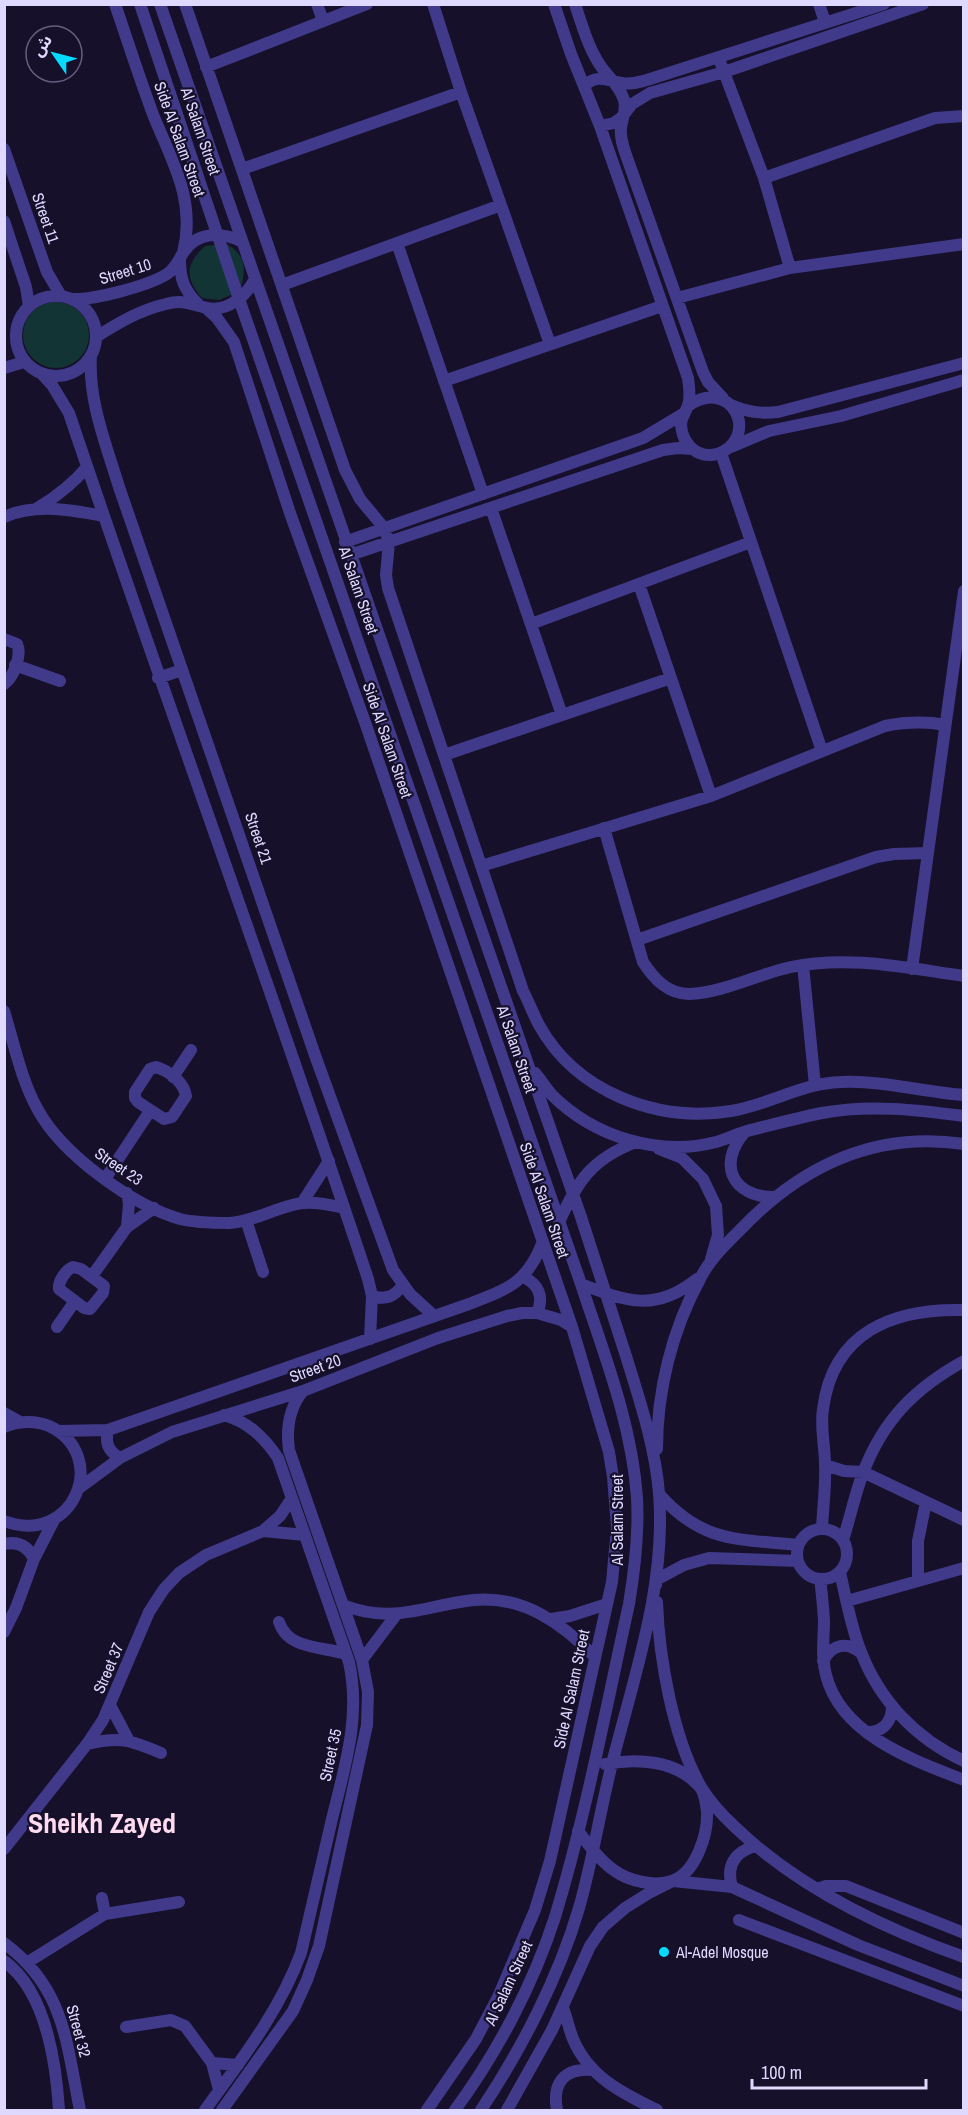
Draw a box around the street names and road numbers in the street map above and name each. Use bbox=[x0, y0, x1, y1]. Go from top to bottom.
street label: Side Al Salam Street bbox=[149, 78, 211, 200]
street label: Al Salam Street bbox=[175, 83, 226, 178]
street label: Street 11 bbox=[27, 190, 65, 247]
street label: Street 10 bbox=[96, 253, 154, 289]
street label: Al Salam Street bbox=[333, 542, 384, 637]
street label: Side Al Salam Street bbox=[358, 679, 418, 801]
street label: Street 21 bbox=[240, 809, 278, 867]
street label: Al Salam Street bbox=[491, 1001, 542, 1096]
street label: Side Al Salam Street bbox=[515, 1139, 575, 1261]
street label: Street 23 bbox=[91, 1142, 147, 1190]
street label: Street 20 bbox=[286, 1349, 344, 1387]
street label: Al Salam Street bbox=[606, 1474, 628, 1567]
street label: Side Al Salam Street bbox=[548, 1627, 594, 1751]
street label: Street 37 bbox=[87, 1639, 129, 1697]
street label: Street 35 bbox=[314, 1727, 346, 1783]
street label: Al Salam Street bbox=[478, 1937, 537, 2030]
street label: Street 32 bbox=[61, 2002, 97, 2060]

